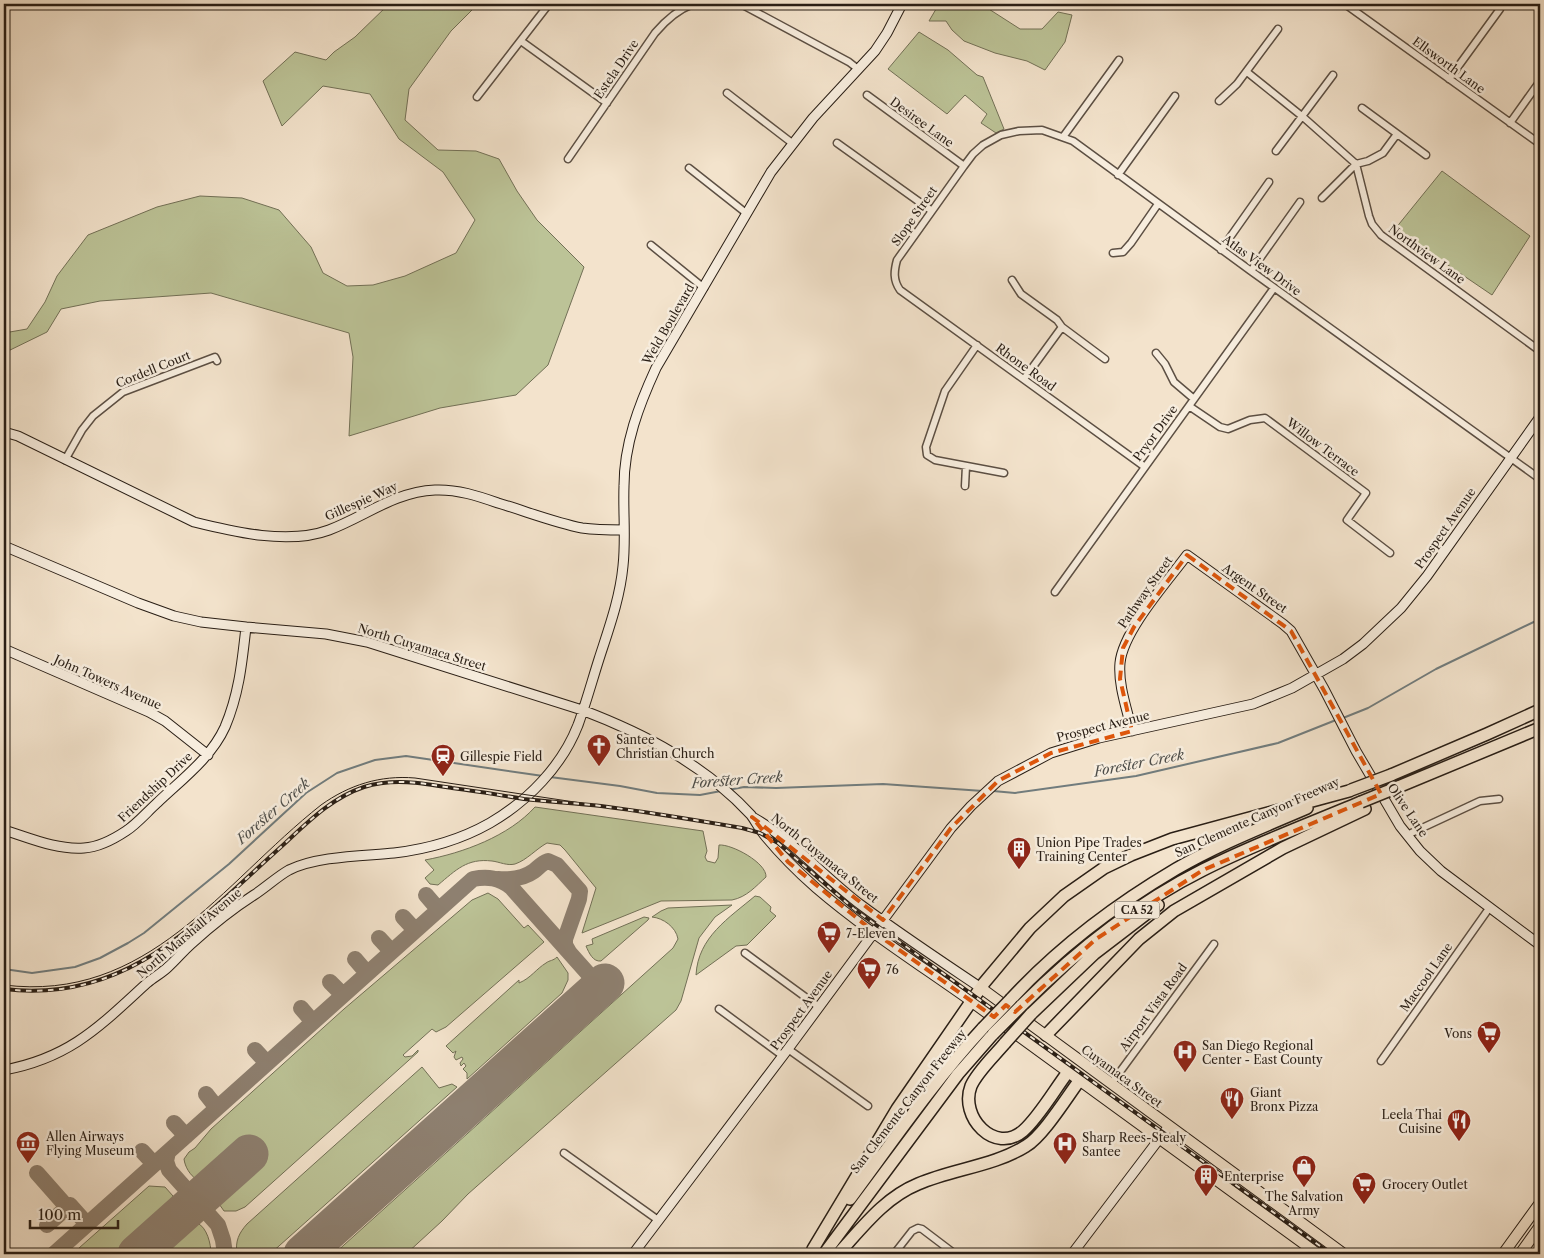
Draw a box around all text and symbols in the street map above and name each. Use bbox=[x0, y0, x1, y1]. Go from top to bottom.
street label: Ellsworth Lane bbox=[1410, 34, 1488, 96]
street label: Estela Drive bbox=[591, 36, 642, 102]
street label: Desiree Lane bbox=[887, 94, 957, 150]
street label: Slope Street bbox=[888, 183, 940, 249]
street label: Northview Lane bbox=[1386, 221, 1469, 287]
street label: Atlas View Drive bbox=[1219, 231, 1305, 299]
street label: Weld Boulevard bbox=[638, 280, 698, 368]
street label: Rhone Road bbox=[993, 340, 1060, 394]
street label: Cordell Court bbox=[113, 347, 193, 391]
street label: Pryor Drive bbox=[1130, 402, 1181, 464]
street label: Willow Terrace bbox=[1283, 414, 1363, 479]
street label: Gillespie Way bbox=[322, 478, 400, 524]
street label: Prospect Avenue bbox=[1411, 484, 1479, 571]
street label: Pathway Street bbox=[1115, 552, 1176, 631]
street label: Argent Street bbox=[1219, 560, 1291, 616]
street label: North Cuyamaca Street bbox=[356, 620, 489, 674]
street label: John Towers Avenue bbox=[50, 651, 164, 713]
street label: Prospect Avenue bbox=[1055, 707, 1151, 745]
place label: Santee Christian Church bbox=[616, 732, 715, 761]
church icon: Santee Christian Church bbox=[586, 733, 612, 767]
station icon: Gillespie Field bbox=[430, 743, 456, 777]
water label: Forester Creek bbox=[1091, 745, 1186, 781]
street label: Friendship Drive bbox=[115, 749, 195, 825]
place label: Gillespie Field bbox=[460, 749, 543, 764]
water label: Forester Creek bbox=[690, 768, 784, 792]
water label: Forester Creek bbox=[232, 774, 314, 848]
street label: San Clemente Canyon Freeway bbox=[1172, 774, 1342, 860]
street label: Olive Lane bbox=[1385, 780, 1432, 840]
street label: North Cuyamaca Street bbox=[768, 810, 882, 906]
place label: Union Pipe Trades Training Center bbox=[1036, 835, 1142, 864]
building icon: Union Pipe Trades Training Center bbox=[1006, 836, 1032, 870]
street label: North Marshall Avenue bbox=[134, 885, 245, 981]
road number: CA 52 bbox=[1114, 902, 1160, 918]
supermarket icon: 7-Eleven bbox=[816, 920, 842, 954]
place label: 7-Eleven bbox=[846, 926, 896, 941]
street label: Maccool Lane bbox=[1397, 939, 1455, 1014]
supermarket icon: 76 bbox=[856, 956, 882, 990]
street label: Airport Vista Road bbox=[1115, 959, 1190, 1055]
place label: 76 bbox=[886, 962, 899, 977]
street label: Prospect Avenue bbox=[767, 967, 835, 1053]
supermarket icon: Vons bbox=[1476, 1020, 1502, 1054]
street label: San Clemente Canyon Freeway bbox=[847, 1026, 969, 1176]
place label: Vons bbox=[1443, 1026, 1472, 1041]
place label: San Diego Regional Center - East County bbox=[1202, 1038, 1323, 1067]
hospital icon: San Diego Regional Center - East County bbox=[1172, 1039, 1198, 1073]
street label: Cuyamaca Street bbox=[1079, 1042, 1166, 1111]
place label: Giant Bronx Pizza bbox=[1250, 1085, 1319, 1114]
restaurant icon: Giant Bronx Pizza bbox=[1219, 1086, 1245, 1120]
place label: Leela Thai Cuisine bbox=[1382, 1107, 1442, 1136]
restaurant icon: Leela Thai Cuisine bbox=[1446, 1108, 1472, 1142]
place label: Allen Airways Flying Museum bbox=[45, 1129, 134, 1158]
museum icon: Allen Airways Flying Museum bbox=[15, 1130, 41, 1164]
place label: Sharp Rees-Stealy Santee bbox=[1082, 1130, 1186, 1159]
hospital icon: Sharp Rees-Stealy Santee bbox=[1052, 1131, 1078, 1165]
shop icon: The Salvation Army bbox=[1291, 1154, 1317, 1188]
building icon: Enterprise bbox=[1193, 1163, 1219, 1197]
place label: Enterprise bbox=[1224, 1169, 1284, 1184]
supermarket icon: Grocery Outlet bbox=[1351, 1171, 1377, 1205]
place label: Grocery Outlet bbox=[1382, 1177, 1468, 1192]
place label: The Salvation Army bbox=[1265, 1189, 1344, 1218]
scale bar bbox=[30, 1198, 118, 1230]
text: 100 m bbox=[38, 1205, 81, 1224]

